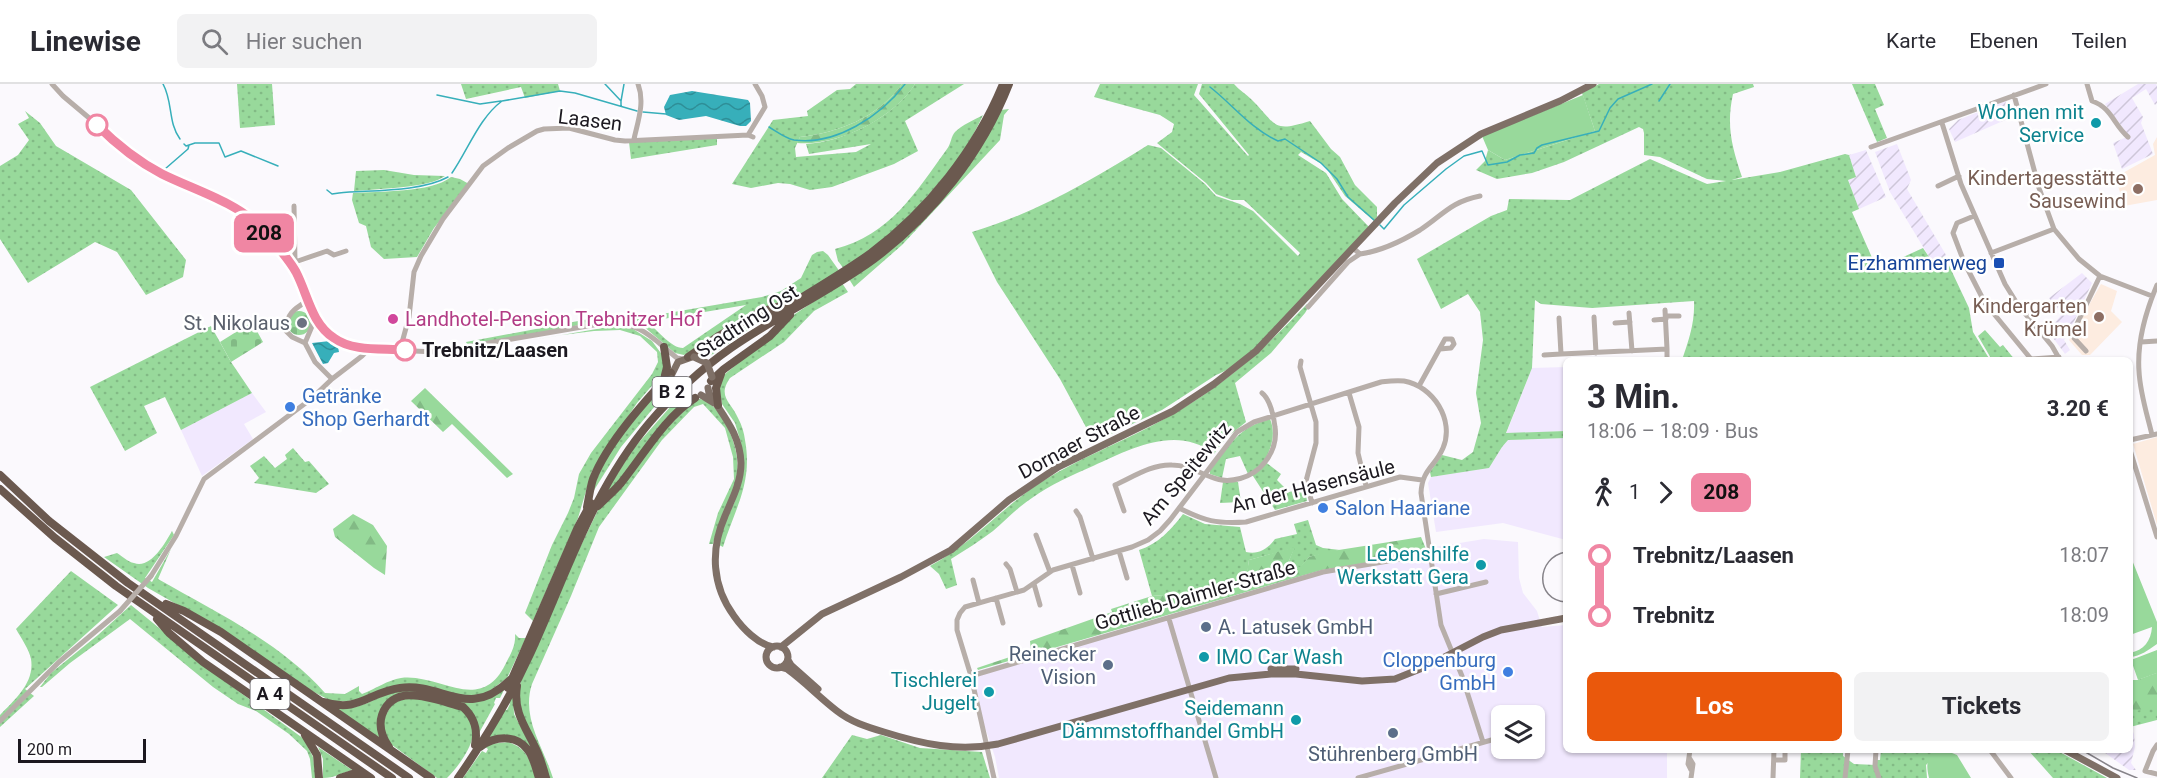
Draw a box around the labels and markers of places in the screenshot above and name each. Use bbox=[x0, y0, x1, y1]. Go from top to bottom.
place label: Wohnen mit Service bbox=[1978, 100, 2084, 147]
unlabelled marker bbox=[86, 114, 108, 136]
marker: Wohnen mit Service bbox=[2089, 116, 2103, 130]
place label: Kindertagesstätte Sausewind bbox=[1967, 166, 2126, 213]
marker: Kindertagesstätte Sausewind bbox=[2131, 182, 2145, 196]
place label: Erzhammerweg bbox=[1848, 251, 1987, 275]
marker: Erzhammerweg bbox=[1992, 256, 2006, 270]
place label: Kindergarten Krümel bbox=[1972, 294, 2087, 341]
place label: Landhotel-Pension Trebnitzer Hof bbox=[405, 307, 702, 331]
marker: Kindergarten Krümel bbox=[2092, 310, 2106, 324]
place label: St. Nikolaus bbox=[184, 311, 290, 335]
marker: Landhotel-Pension Trebnitzer Hof bbox=[386, 312, 400, 326]
marker: St. Nikolaus bbox=[295, 316, 309, 330]
place label: Trebnitz/Laasen bbox=[422, 338, 568, 362]
marker: Trebnitz/Laasen bbox=[394, 339, 416, 361]
place label: Getränke Shop Gerhardt bbox=[302, 384, 430, 431]
marker: Getränke Shop Gerhardt bbox=[283, 400, 297, 414]
place label: Salon Haariane bbox=[1335, 496, 1470, 520]
marker: Salon Haariane bbox=[1316, 501, 1330, 515]
place label: Lebenshilfe Werkstatt Gera bbox=[1337, 542, 1469, 589]
marker: Lebenshilfe Werkstatt Gera bbox=[1474, 558, 1488, 572]
place label: A. Latusek GmbH bbox=[1218, 615, 1373, 639]
marker: A. Latusek GmbH bbox=[1199, 620, 1213, 634]
place label: Reinecker Vision bbox=[1009, 642, 1096, 689]
place label: IMO Car Wash bbox=[1216, 645, 1343, 669]
place label: Cloppenburg GmbH bbox=[1383, 648, 1496, 695]
marker: IMO Car Wash bbox=[1197, 650, 1211, 664]
marker: Reinecker Vision bbox=[1101, 658, 1115, 672]
marker: Cloppenburg GmbH bbox=[1501, 665, 1515, 679]
place label: Tischlerei Jugelt bbox=[891, 668, 977, 715]
marker: Tischlerei Jugelt bbox=[982, 685, 996, 699]
place label: Seidemann Dämmstoffhandel GmbH bbox=[1062, 696, 1284, 743]
marker: Seidemann Dämmstoffhandel GmbH bbox=[1289, 713, 1303, 727]
marker: Stührenberg GmbH bbox=[1386, 726, 1400, 740]
place label: Stührenberg GmbH bbox=[1308, 742, 1478, 766]

